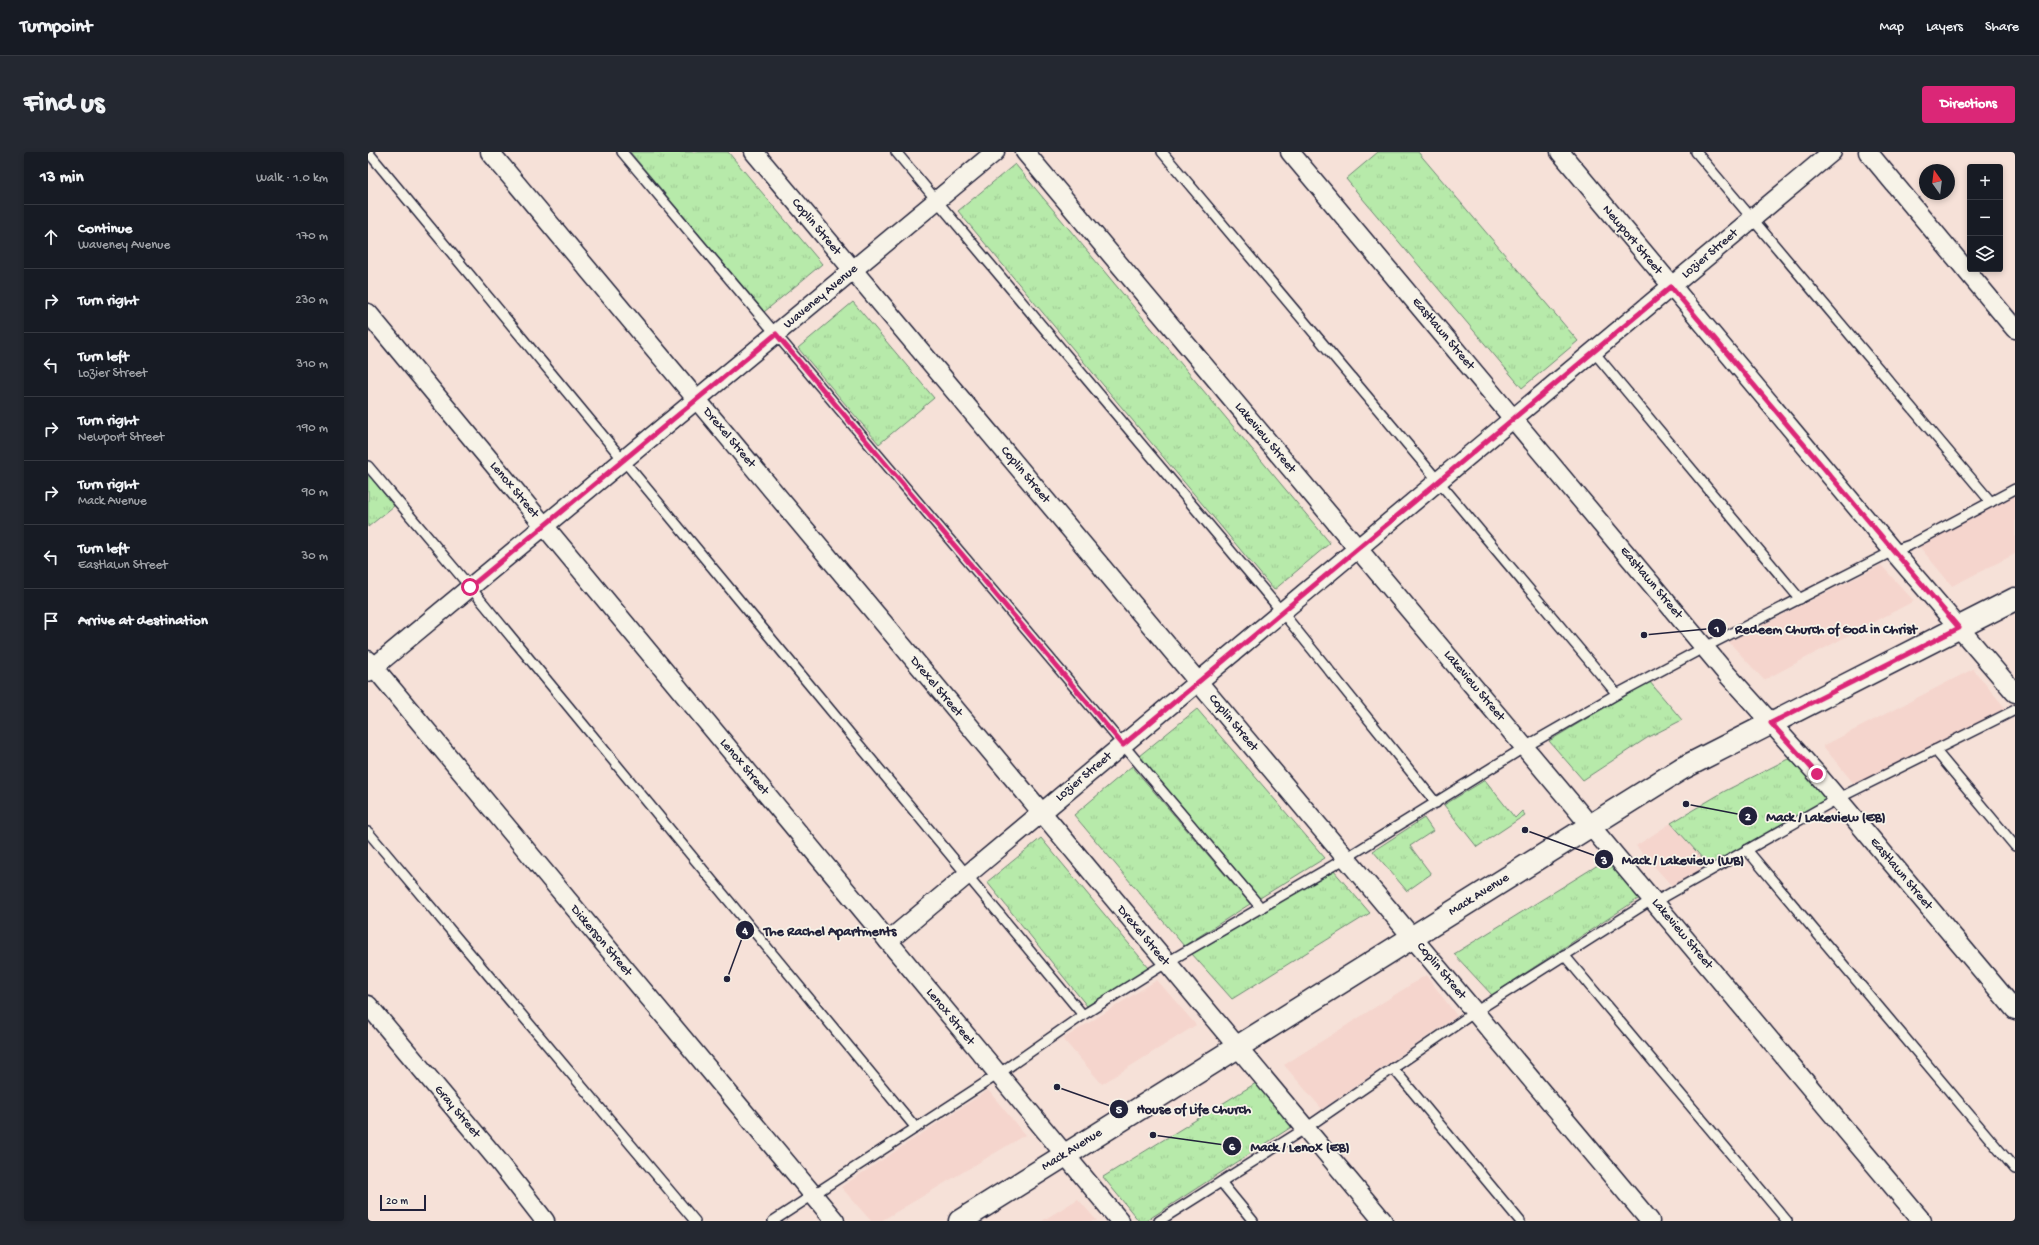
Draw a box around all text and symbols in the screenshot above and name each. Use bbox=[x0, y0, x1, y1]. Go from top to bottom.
text: Turnpoint bbox=[20, 16, 92, 39]
text: Map bbox=[1880, 19, 1904, 36]
text: Layers bbox=[1926, 19, 1963, 36]
text: Share bbox=[1985, 19, 2019, 36]
button: Directions bbox=[1922, 86, 2015, 123]
text: Find us bbox=[24, 88, 104, 121]
north arrow bbox=[1919, 164, 1955, 200]
map controls bbox=[1967, 164, 2003, 272]
button: + bbox=[1967, 164, 2003, 200]
text: 13 min bbox=[40, 168, 84, 188]
text: Walk · 1.0 km bbox=[256, 171, 328, 186]
street label: Coplin Street bbox=[788, 195, 845, 260]
button: − bbox=[1967, 200, 2003, 236]
street label: Newport Street bbox=[1599, 202, 1666, 279]
text: Continue bbox=[78, 220, 132, 238]
street label: Lozier Street bbox=[1679, 225, 1743, 282]
icon: ahead bbox=[40, 226, 62, 248]
text: 170 m bbox=[296, 229, 328, 244]
button: layers bbox=[1967, 236, 2003, 272]
text: Waveney Avenue bbox=[78, 238, 170, 253]
street label: Waveney Avenue bbox=[781, 261, 861, 332]
icon: right bbox=[40, 290, 62, 312]
text: Turn right bbox=[78, 292, 138, 310]
text: 230 m bbox=[295, 293, 328, 308]
street label: Eastlawn Street bbox=[1408, 295, 1479, 374]
text: Turn left bbox=[78, 348, 129, 366]
icon: left bbox=[40, 354, 62, 376]
text: 310 m bbox=[296, 357, 328, 372]
text: Lozier Street bbox=[78, 366, 147, 381]
street label: Lakeview Street bbox=[1231, 400, 1300, 478]
street label: Drexel Street bbox=[699, 404, 760, 472]
text: Turn right bbox=[78, 412, 138, 430]
icon: right bbox=[40, 418, 62, 440]
text: 190 m bbox=[297, 421, 328, 436]
text: Newport Street bbox=[78, 430, 164, 445]
street label: Coplin Street bbox=[997, 443, 1054, 508]
street label: Lenox Street bbox=[486, 459, 543, 523]
text: Turn right bbox=[78, 476, 138, 494]
icon: right bbox=[40, 482, 62, 504]
text: 90 m bbox=[302, 485, 328, 500]
text: Mack Avenue bbox=[78, 494, 147, 509]
text: Turn left bbox=[78, 540, 129, 558]
street label: Eastlawn Street bbox=[1616, 544, 1687, 623]
icon: left bbox=[40, 546, 62, 568]
text: 30 m bbox=[302, 549, 328, 564]
text: Eastlawn Street bbox=[78, 558, 167, 573]
route start bbox=[461, 578, 479, 596]
icon: arrive bbox=[40, 610, 62, 632]
text: Arrive at destination bbox=[78, 612, 208, 630]
callout: Redeem Church of God in Christ bbox=[1707, 615, 1925, 641]
text: Redeem Church of God in Christ bbox=[1734, 622, 1918, 639]
text: 1 bbox=[1714, 623, 1720, 637]
street label: Lakeview Street bbox=[1440, 648, 1509, 726]
street label: Drexel Street bbox=[906, 653, 967, 721]
street label: Coplin Street bbox=[1205, 691, 1262, 756]
street label: Lenox Street bbox=[716, 736, 773, 800]
street label: Lozier Street bbox=[1053, 748, 1117, 805]
route end bbox=[1808, 765, 1826, 783]
callout: Mack / Lakeview (EB) bbox=[1738, 803, 1893, 829]
text: Mack / Lakeview (EB) bbox=[1766, 810, 1886, 827]
text: 2 bbox=[1745, 811, 1751, 825]
street label: Eastlawn Street bbox=[1866, 835, 1937, 914]
callout: Mack / Lakeview (WB) bbox=[1594, 846, 1753, 872]
text: Mack / Lakeview (WB) bbox=[1622, 853, 1744, 870]
text: 3 bbox=[1600, 855, 1607, 869]
street label: Mack Avenue bbox=[1446, 870, 1512, 920]
street label: Lakeview Street bbox=[1648, 896, 1717, 974]
street label: Dickerson Street bbox=[566, 902, 636, 981]
street label: Drexel Street bbox=[1113, 902, 1174, 970]
callout: The Rachel Apartments bbox=[735, 917, 904, 943]
text: The Rachel Apartments bbox=[763, 924, 897, 941]
text: 4 bbox=[741, 925, 748, 939]
street label: Coplin Street bbox=[1413, 939, 1470, 1004]
street label: Lenox Street bbox=[922, 985, 979, 1050]
street label: Gray Street bbox=[431, 1083, 484, 1143]
callout: House of Life Church bbox=[1109, 1096, 1260, 1122]
text: House of Life Church bbox=[1137, 1102, 1252, 1119]
text: 5 bbox=[1116, 1104, 1123, 1118]
street label: Mack Avenue bbox=[1039, 1125, 1105, 1175]
callout: Mack / Lenox (EB) bbox=[1222, 1133, 1357, 1159]
text: Mack / Lenox (EB) bbox=[1250, 1140, 1350, 1157]
text: 6 bbox=[1229, 1141, 1236, 1155]
scale bar bbox=[380, 1193, 426, 1212]
text: 20 m bbox=[386, 1196, 408, 1208]

